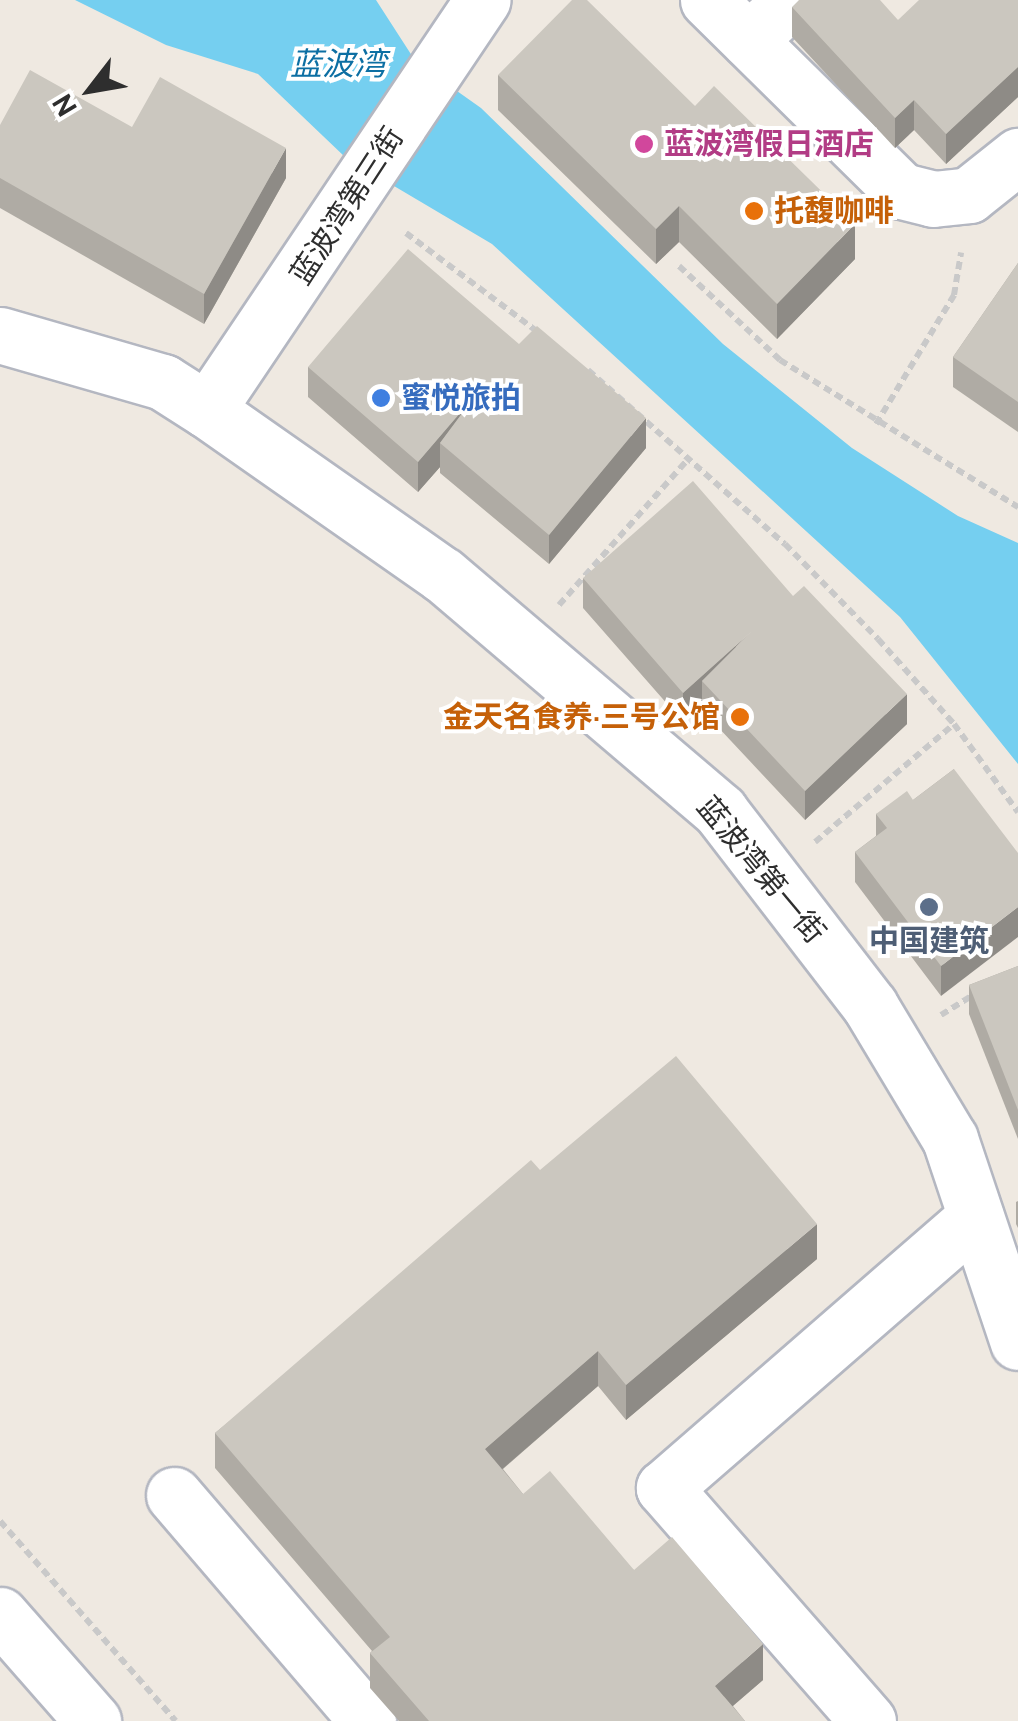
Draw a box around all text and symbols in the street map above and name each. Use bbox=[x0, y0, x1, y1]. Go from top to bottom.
north arrow bbox=[40, 40, 140, 140]
water label: 蓝波湾 bbox=[290, 45, 386, 83]
text: N bbox=[45, 88, 84, 123]
street label: 蓝波湾第三街 bbox=[283, 121, 411, 291]
place label: 蓝波湾假日酒店 bbox=[664, 126, 874, 162]
marker: 蓝波湾假日酒店 bbox=[633, 133, 655, 155]
place label: 托馥咖啡 bbox=[774, 193, 894, 229]
marker: 托馥咖啡 bbox=[743, 200, 765, 222]
place label: 蜜悦旅拍 bbox=[401, 380, 521, 416]
marker: 蜜悦旅拍 bbox=[370, 387, 392, 409]
place label: 金天名食养·三号公馆 bbox=[443, 699, 720, 735]
marker: 金天名食养·三号公馆 bbox=[729, 706, 751, 728]
street label: 蓝波湾第一街 bbox=[689, 789, 833, 951]
marker: 中国建筑 bbox=[918, 896, 940, 918]
place label: 中国建筑 bbox=[869, 923, 989, 959]

